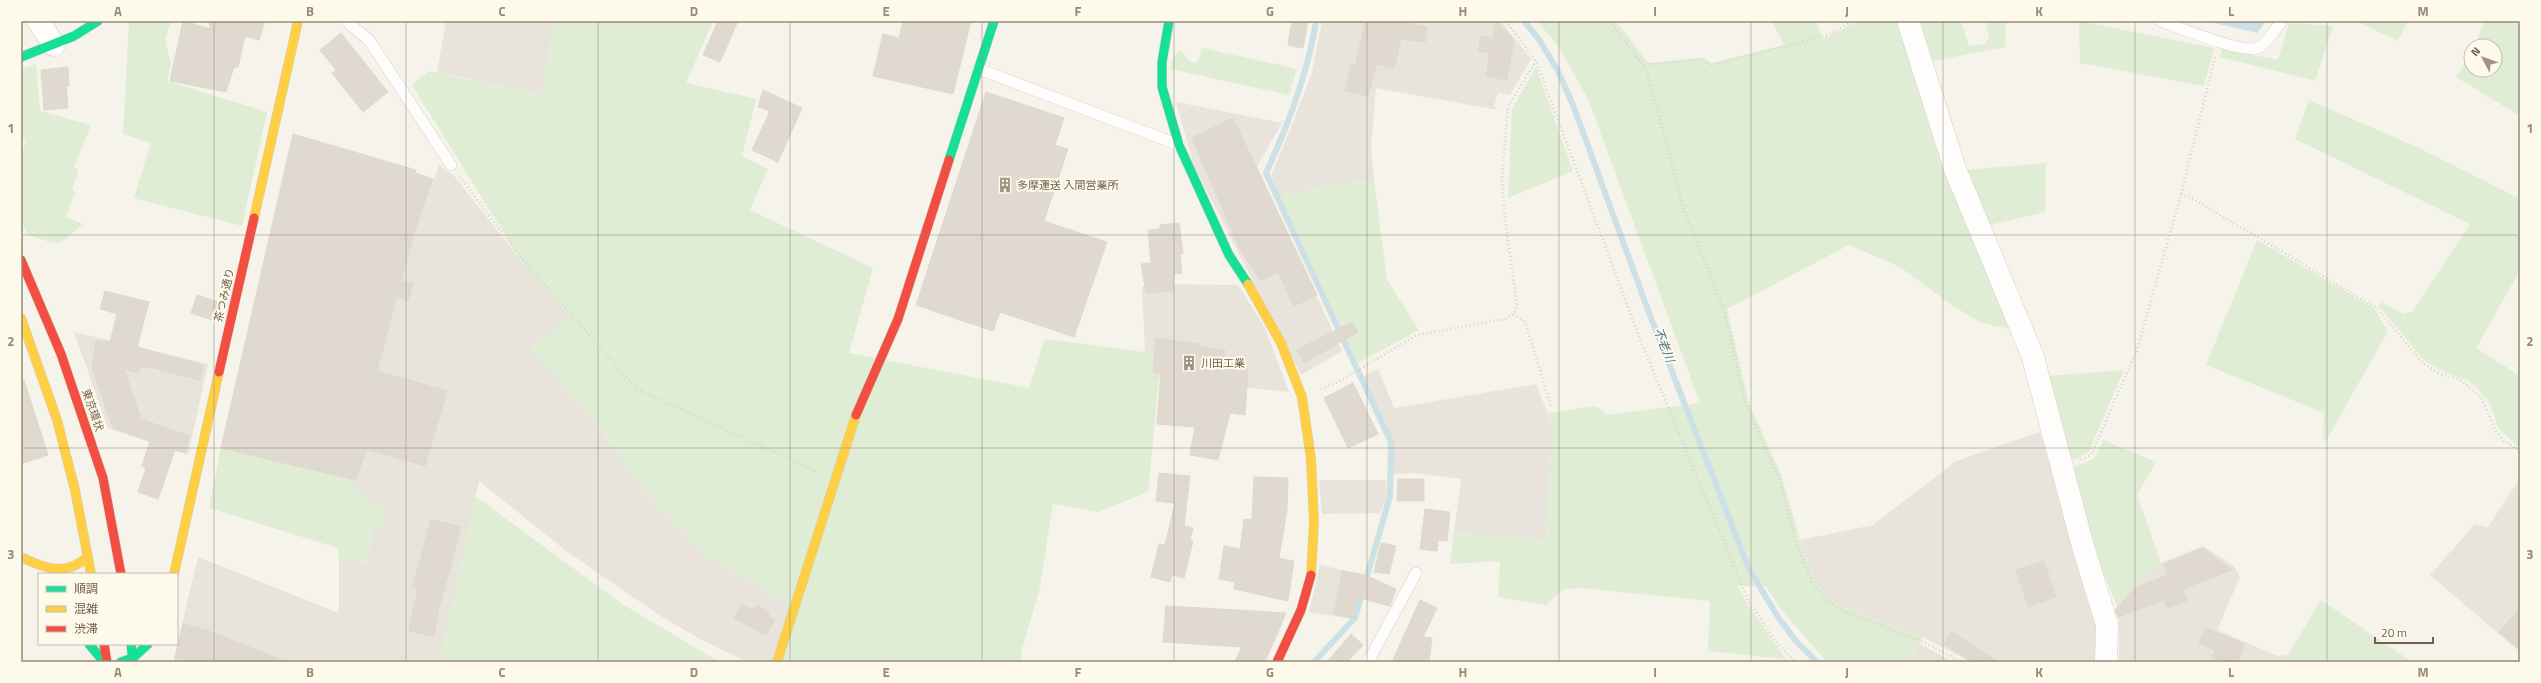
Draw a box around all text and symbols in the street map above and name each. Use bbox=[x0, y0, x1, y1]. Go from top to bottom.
text: A bbox=[114, 1, 122, 21]
text: B bbox=[306, 1, 314, 21]
text: C bbox=[498, 1, 506, 21]
text: D bbox=[690, 1, 698, 21]
text: E bbox=[882, 1, 890, 21]
text: F bbox=[1075, 1, 1082, 21]
text: G bbox=[1266, 1, 1274, 21]
text: H bbox=[1459, 1, 1467, 21]
text: I bbox=[1653, 1, 1657, 21]
text: J bbox=[1845, 1, 1849, 21]
text: K bbox=[2035, 1, 2043, 21]
text: L bbox=[2228, 1, 2234, 21]
text: M bbox=[2417, 1, 2429, 21]
north arrow bbox=[2463, 38, 2503, 78]
text: N bbox=[2467, 43, 2484, 60]
text: 1 bbox=[7, 118, 15, 138]
text: 1 bbox=[2526, 118, 2534, 138]
building icon: 多摩運送 入間営業所 bbox=[996, 176, 1014, 194]
place label: 多摩運送 入間営業所 bbox=[1017, 177, 1119, 193]
street label: 茶つみ通り bbox=[210, 266, 238, 324]
water label: 不老川 bbox=[1649, 325, 1681, 367]
text: 2 bbox=[7, 331, 15, 351]
text: 2 bbox=[2526, 331, 2534, 351]
building icon: 川田工業 bbox=[1180, 354, 1198, 372]
place label: 川田工業 bbox=[1201, 355, 1245, 371]
street label: 東京環状 bbox=[78, 387, 108, 434]
text: 3 bbox=[7, 544, 15, 564]
text: 3 bbox=[2526, 544, 2534, 564]
legend bbox=[38, 573, 178, 645]
text: 順調 bbox=[74, 579, 98, 598]
text: 混雑 bbox=[74, 599, 98, 618]
text: 渋滞 bbox=[74, 619, 98, 638]
scale bar bbox=[2375, 619, 2433, 645]
text: 20 m bbox=[2381, 623, 2407, 642]
text: A bbox=[114, 662, 122, 682]
text: B bbox=[306, 662, 314, 682]
text: C bbox=[498, 662, 506, 682]
text: D bbox=[690, 662, 698, 682]
text: E bbox=[882, 662, 890, 682]
text: F bbox=[1075, 662, 1082, 682]
text: G bbox=[1266, 662, 1274, 682]
text: H bbox=[1459, 662, 1467, 682]
text: I bbox=[1653, 662, 1657, 682]
text: J bbox=[1845, 662, 1849, 682]
text: K bbox=[2035, 662, 2043, 682]
text: L bbox=[2228, 662, 2234, 682]
text: M bbox=[2417, 662, 2429, 682]

